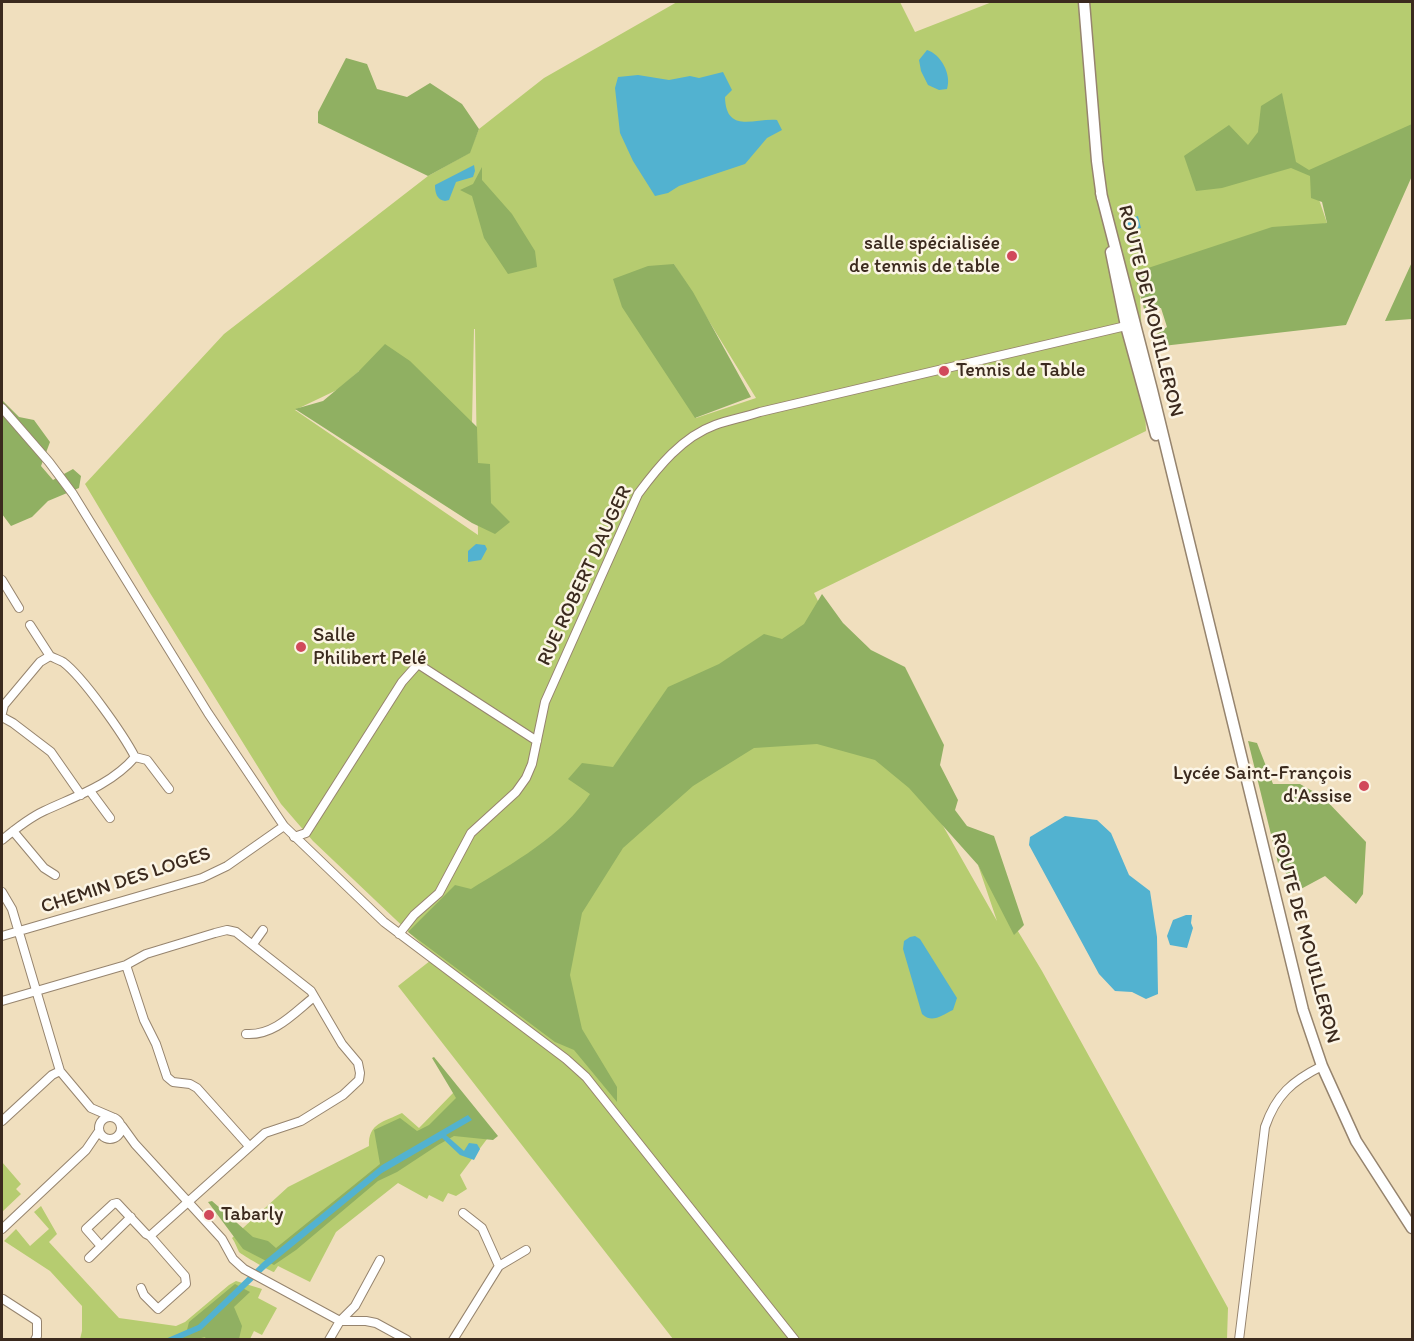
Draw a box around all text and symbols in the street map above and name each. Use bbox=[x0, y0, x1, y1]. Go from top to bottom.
street label: ROUTE DE MOUILLERON bbox=[1112, 203, 1188, 419]
place label: salle spécialisée de tennis de table bbox=[849, 232, 1000, 279]
marker: salle spécialisée de tennis de table bbox=[1005, 249, 1019, 263]
place label: Tennis de Table bbox=[956, 359, 1086, 383]
marker: Tennis de Table bbox=[937, 364, 951, 378]
street label: RUE ROBERT DAUGER bbox=[533, 482, 637, 670]
place label: Salle Philibert Pelé bbox=[313, 624, 427, 671]
marker: Salle Philibert Pelé bbox=[294, 640, 308, 654]
place label: Lycée Saint-François d'Assise bbox=[1173, 762, 1352, 809]
marker: Lycée Saint-François d'Assise bbox=[1357, 779, 1371, 793]
street label: ROUTE DE MOUILLERON bbox=[1265, 830, 1345, 1046]
street label: CHEMIN DES LOGES bbox=[38, 842, 214, 920]
place label: Tabarly bbox=[221, 1203, 283, 1227]
marker: Tabarly bbox=[202, 1208, 216, 1222]

